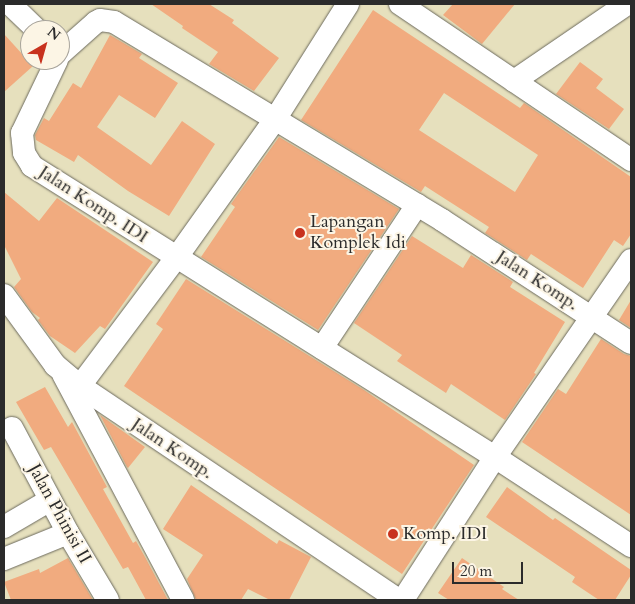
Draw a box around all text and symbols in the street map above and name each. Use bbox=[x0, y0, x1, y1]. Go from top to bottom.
north arrow bbox=[20, 20, 70, 70]
text: N bbox=[43, 22, 65, 45]
street label: Jalan Komp. IDI bbox=[34, 162, 152, 248]
place label: Lapangan Komplek Idi bbox=[310, 212, 406, 254]
marker: Lapangan Komplek Idi bbox=[294, 227, 306, 239]
street label: Jalan Komp. bbox=[492, 246, 582, 316]
street label: Jalan Komp. bbox=[127, 414, 217, 484]
street label: Jalan Phinisi II bbox=[23, 460, 95, 568]
place label: Komp. IDI bbox=[403, 523, 487, 545]
marker: Komp. IDI bbox=[387, 528, 399, 540]
scale bar bbox=[455, 552, 526, 584]
text: 20 m bbox=[460, 561, 492, 581]

